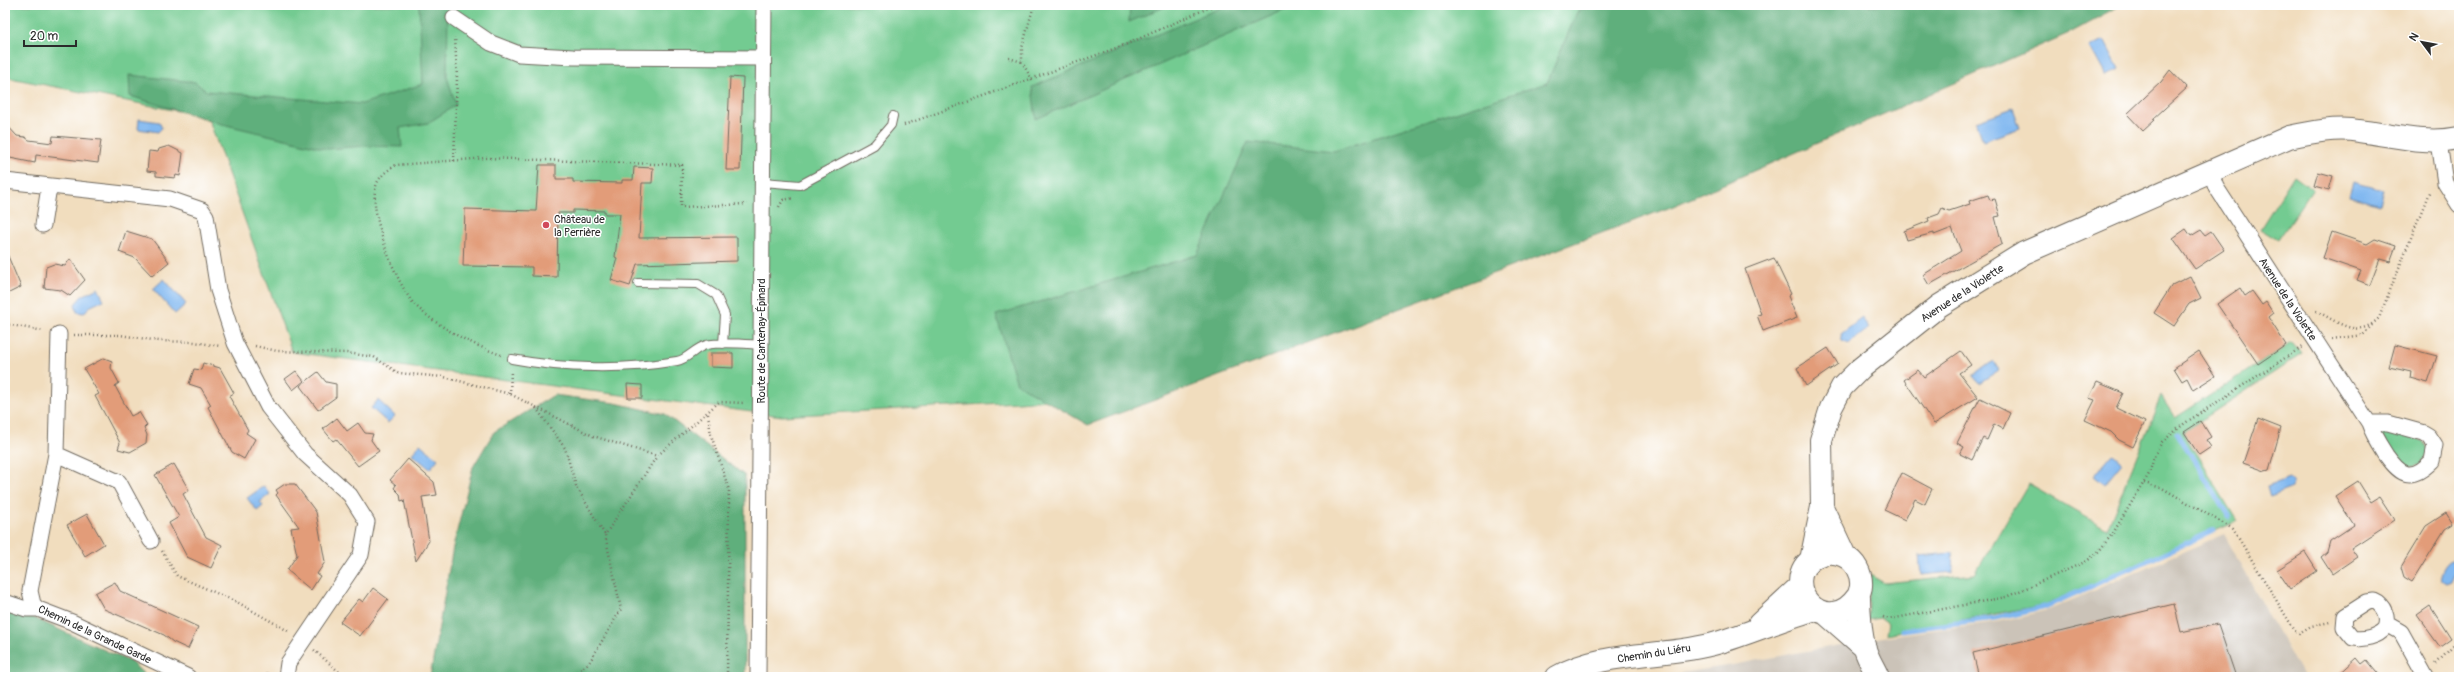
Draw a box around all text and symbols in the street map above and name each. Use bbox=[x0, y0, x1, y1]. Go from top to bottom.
scale bar bbox=[24, 22, 76, 48]
north arrow bbox=[2402, 22, 2442, 62]
text: 20 m bbox=[30, 29, 59, 44]
text: N bbox=[2406, 30, 2422, 44]
place label: Château de la Perrière bbox=[554, 213, 605, 239]
marker: Château de la Perrière bbox=[541, 220, 551, 230]
street label: Avenue de la Violette bbox=[2256, 255, 2320, 344]
street label: Avenue de la Violette bbox=[1918, 261, 2007, 325]
street label: Route de Cantenay-Épinard bbox=[755, 278, 768, 404]
street label: Chemin de la Grande Garde bbox=[36, 602, 154, 667]
street label: Chemin du Liéru bbox=[1616, 641, 1692, 666]

